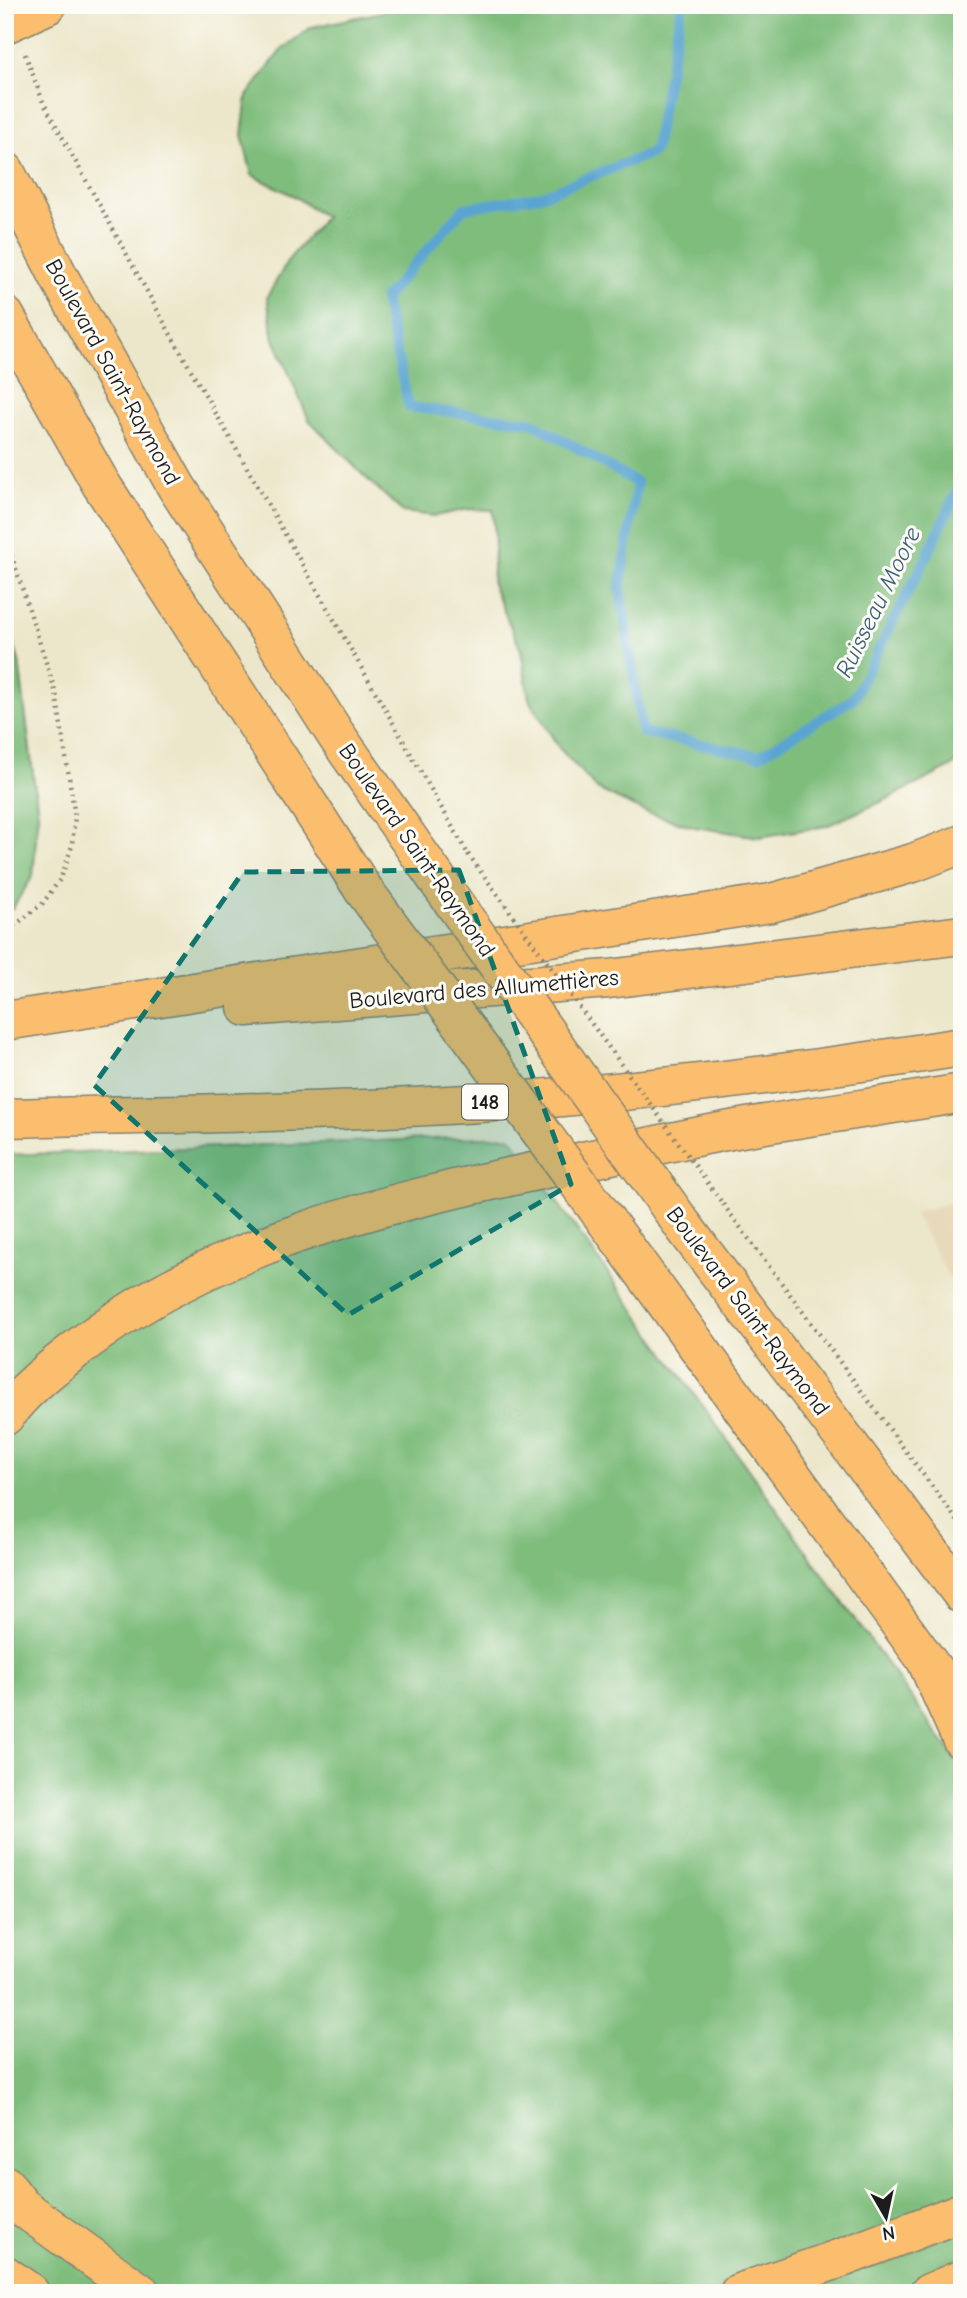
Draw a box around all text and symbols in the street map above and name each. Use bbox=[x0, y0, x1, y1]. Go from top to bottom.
street label: Boulevard Saint-Raymond bbox=[40, 254, 186, 490]
water label: Ruisseau Moore bbox=[830, 522, 926, 682]
street label: Boulevard Saint-Raymond bbox=[333, 738, 501, 962]
street label: Boulevard des Allumettières bbox=[348, 964, 620, 1014]
road number: 148 bbox=[462, 1084, 508, 1120]
street label: Boulevard Saint-Raymond bbox=[661, 1201, 835, 1421]
north arrow bbox=[852, 2182, 922, 2252]
text: N bbox=[881, 2221, 896, 2245]

